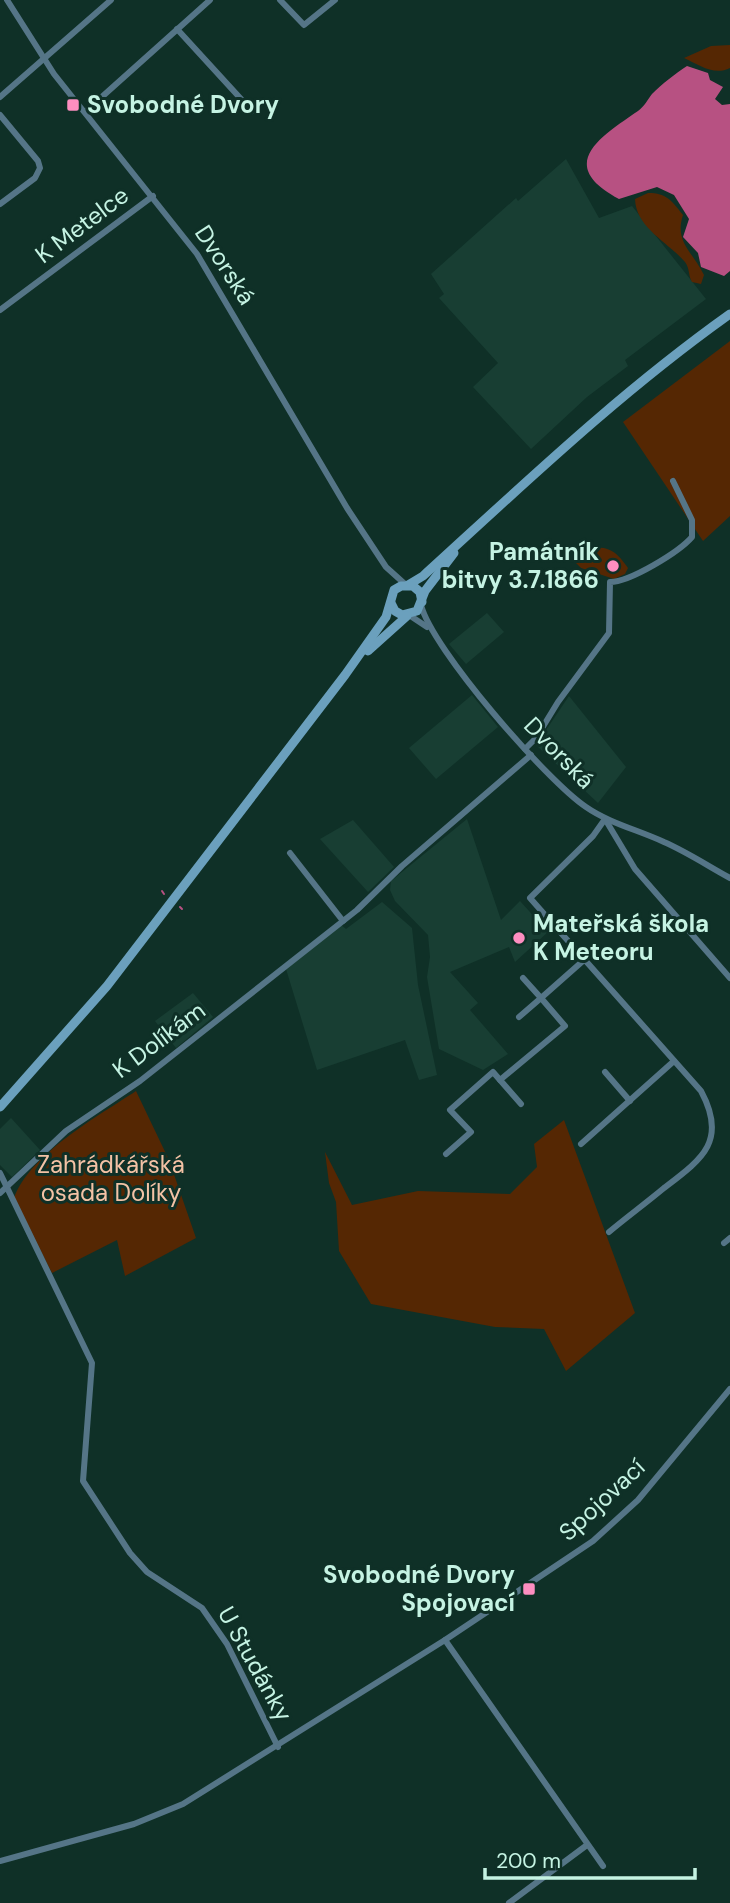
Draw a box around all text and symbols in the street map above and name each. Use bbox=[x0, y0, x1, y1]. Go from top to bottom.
place label: Svobodné Dvory bbox=[87, 89, 280, 120]
marker: Svobodné Dvory bbox=[65, 97, 81, 113]
street label: K Metelce bbox=[29, 179, 135, 270]
street label: Dvorská bbox=[188, 219, 263, 310]
place label: Památník bitvy 3.7.1866 bbox=[442, 536, 599, 595]
marker: Památník bitvy 3.7.1866 bbox=[605, 558, 621, 574]
street label: Dvorská bbox=[517, 710, 601, 795]
place label: Mateřská škola K Meteoru bbox=[533, 908, 709, 967]
marker: Mateřská škola K Meteoru bbox=[511, 930, 527, 946]
street label: K Dolíkám bbox=[106, 995, 211, 1085]
park label: Zahrádkářská osada Dolíky bbox=[37, 1149, 185, 1208]
street label: Spojovací bbox=[552, 1451, 652, 1547]
place label: Svobodné Dvory Spojovací bbox=[323, 1559, 516, 1618]
marker: Svobodné Dvory Spojovací bbox=[521, 1581, 537, 1597]
street label: U Studánky bbox=[211, 1601, 300, 1727]
scale bar bbox=[485, 1836, 695, 1880]
text: 200 m bbox=[496, 1847, 561, 1875]

